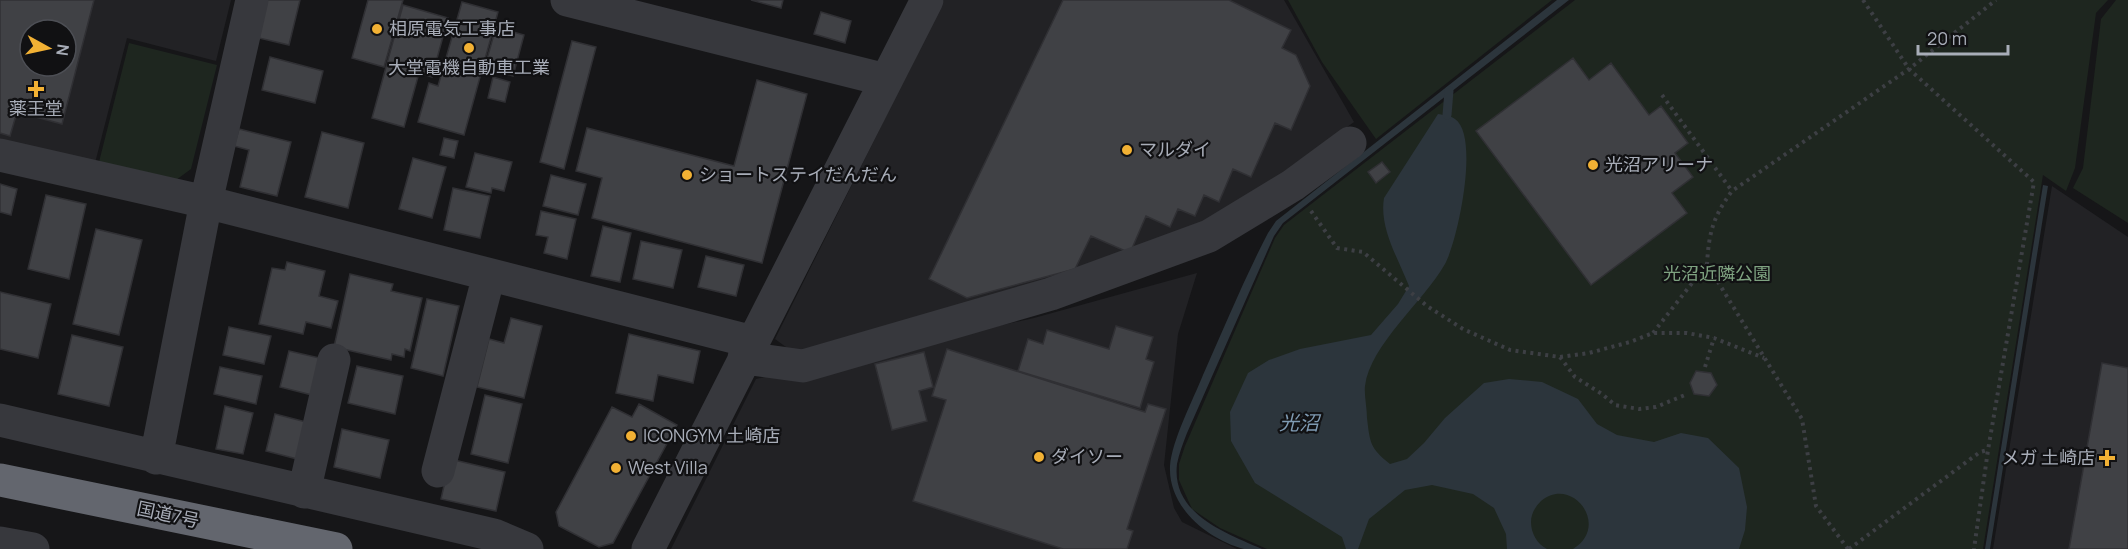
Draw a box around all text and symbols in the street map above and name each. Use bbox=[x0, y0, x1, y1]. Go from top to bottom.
place label: 相原電気工事店 bbox=[389, 16, 515, 40]
north arrow bbox=[18, 18, 78, 78]
scale bar bbox=[1918, 18, 2008, 56]
marker: 相原電気工事店 bbox=[370, 22, 384, 36]
text: 20 m bbox=[1927, 26, 1967, 50]
marker: 大堂電機自動車工業 bbox=[462, 41, 476, 55]
text: N bbox=[51, 43, 75, 57]
place label: 大堂電機自動車工業 bbox=[388, 55, 550, 79]
marker: 薬王堂 bbox=[29, 82, 43, 96]
place label: 薬王堂 bbox=[9, 96, 63, 120]
place label: マルダイ bbox=[1139, 137, 1211, 161]
marker: マルダイ bbox=[1120, 143, 1134, 157]
place label: 光沼アリーナ bbox=[1605, 152, 1713, 176]
marker: 光沼アリーナ bbox=[1586, 158, 1600, 172]
place label: ショートステイだんだん bbox=[699, 162, 897, 186]
marker: ショートステイだんだん bbox=[680, 168, 694, 182]
park label: 光沼近隣公園 bbox=[1663, 261, 1771, 285]
water label: 光沼 bbox=[1279, 409, 1322, 436]
place label: ICONGYM 土崎店 bbox=[643, 423, 780, 447]
marker: ICONGYM 土崎店 bbox=[624, 429, 638, 443]
place label: ダイソー bbox=[1051, 444, 1123, 468]
place label: メガ 土崎店 bbox=[2001, 445, 2095, 469]
marker: ダイソー bbox=[1032, 450, 1046, 464]
marker: メガ 土崎店 bbox=[2100, 451, 2114, 465]
place label: West Villa bbox=[628, 455, 708, 479]
marker: West Villa bbox=[609, 461, 623, 475]
street label: 国道7号 bbox=[135, 496, 202, 532]

